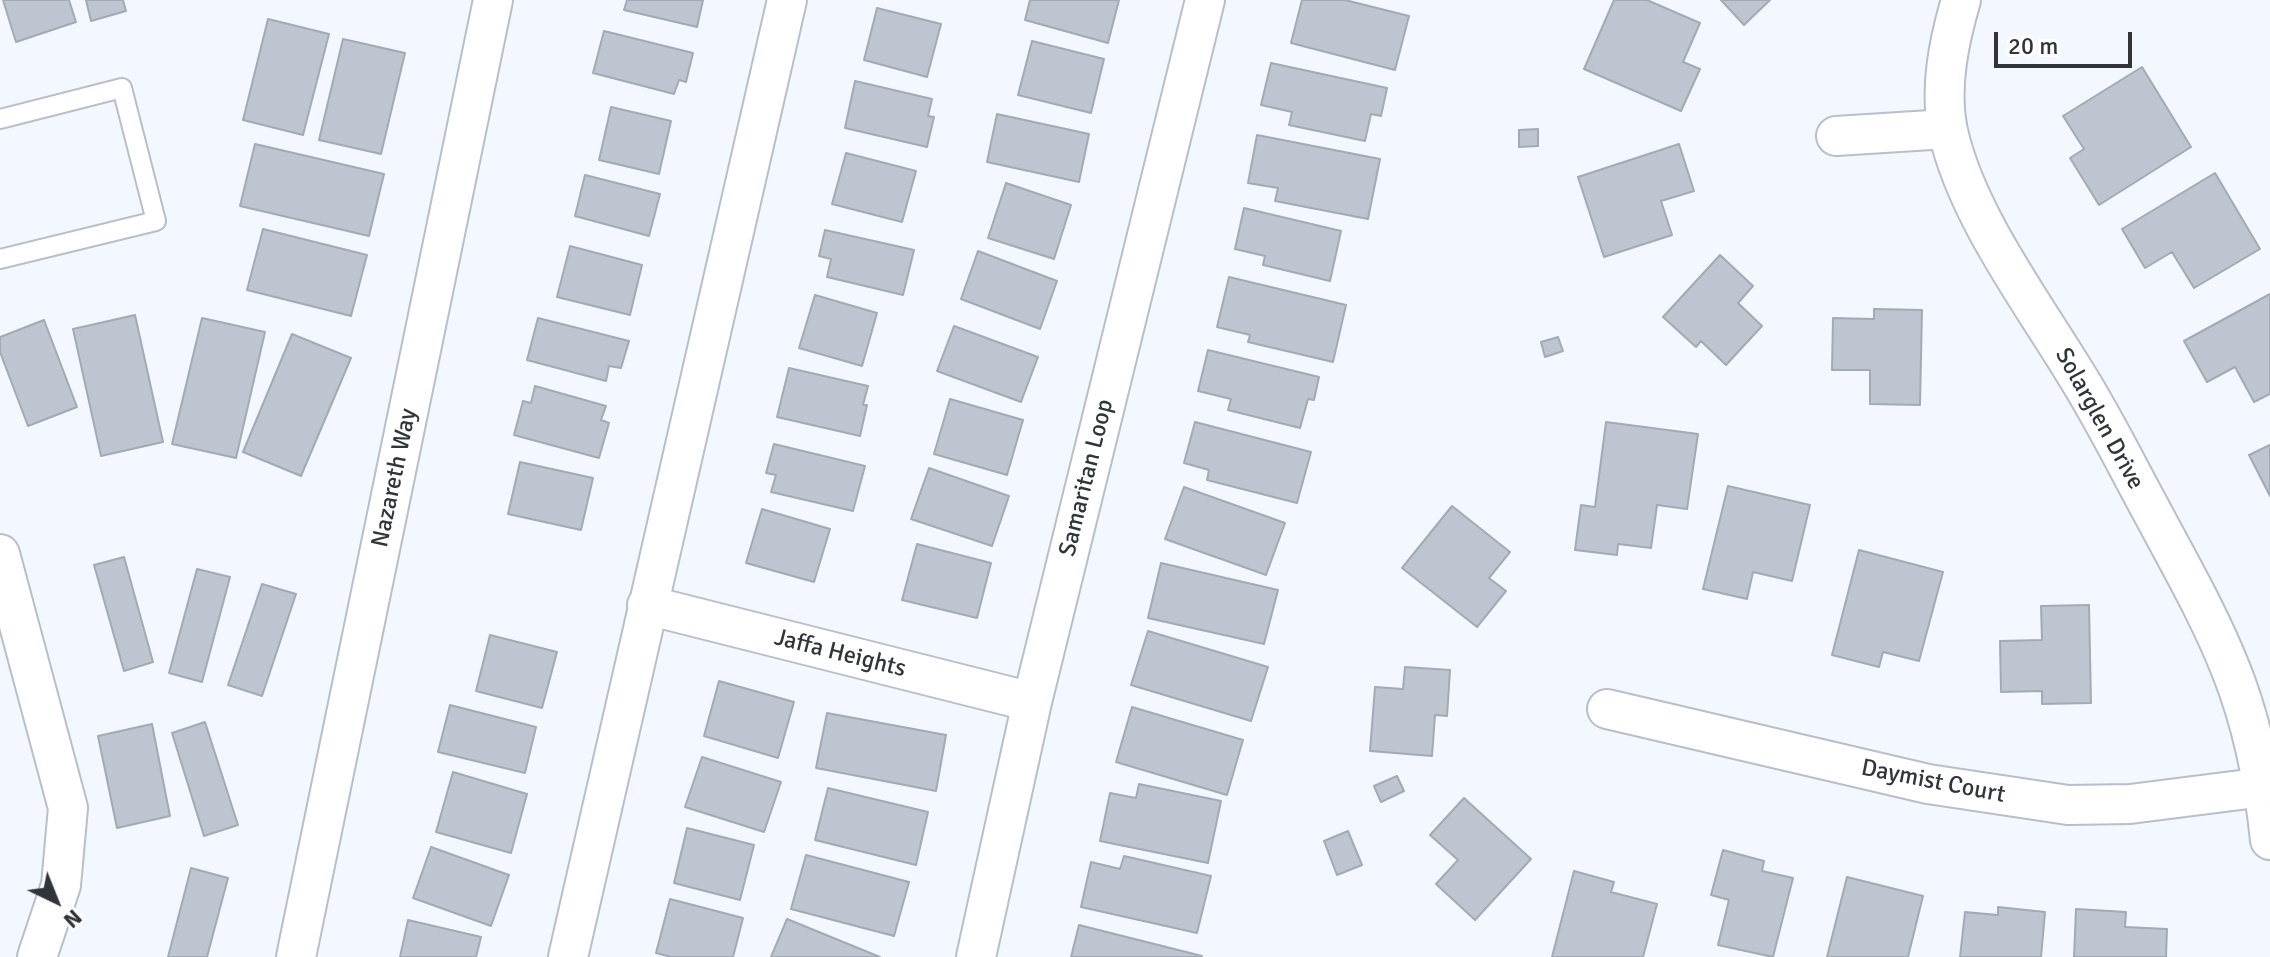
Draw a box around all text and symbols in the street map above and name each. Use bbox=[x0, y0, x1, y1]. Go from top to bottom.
scale bar bbox=[1998, 16, 2136, 66]
text: 20 m bbox=[2008, 31, 2058, 61]
street label: Solarglen Drive bbox=[2048, 343, 2150, 495]
street label: Samaritan Loop bbox=[1054, 396, 1120, 560]
street label: Nazareth Way bbox=[366, 406, 424, 550]
street label: Jaffa Heights bbox=[771, 624, 909, 684]
street label: Daymist Court bbox=[1859, 754, 2007, 810]
north arrow bbox=[16, 861, 96, 941]
text: N bbox=[58, 904, 88, 934]

